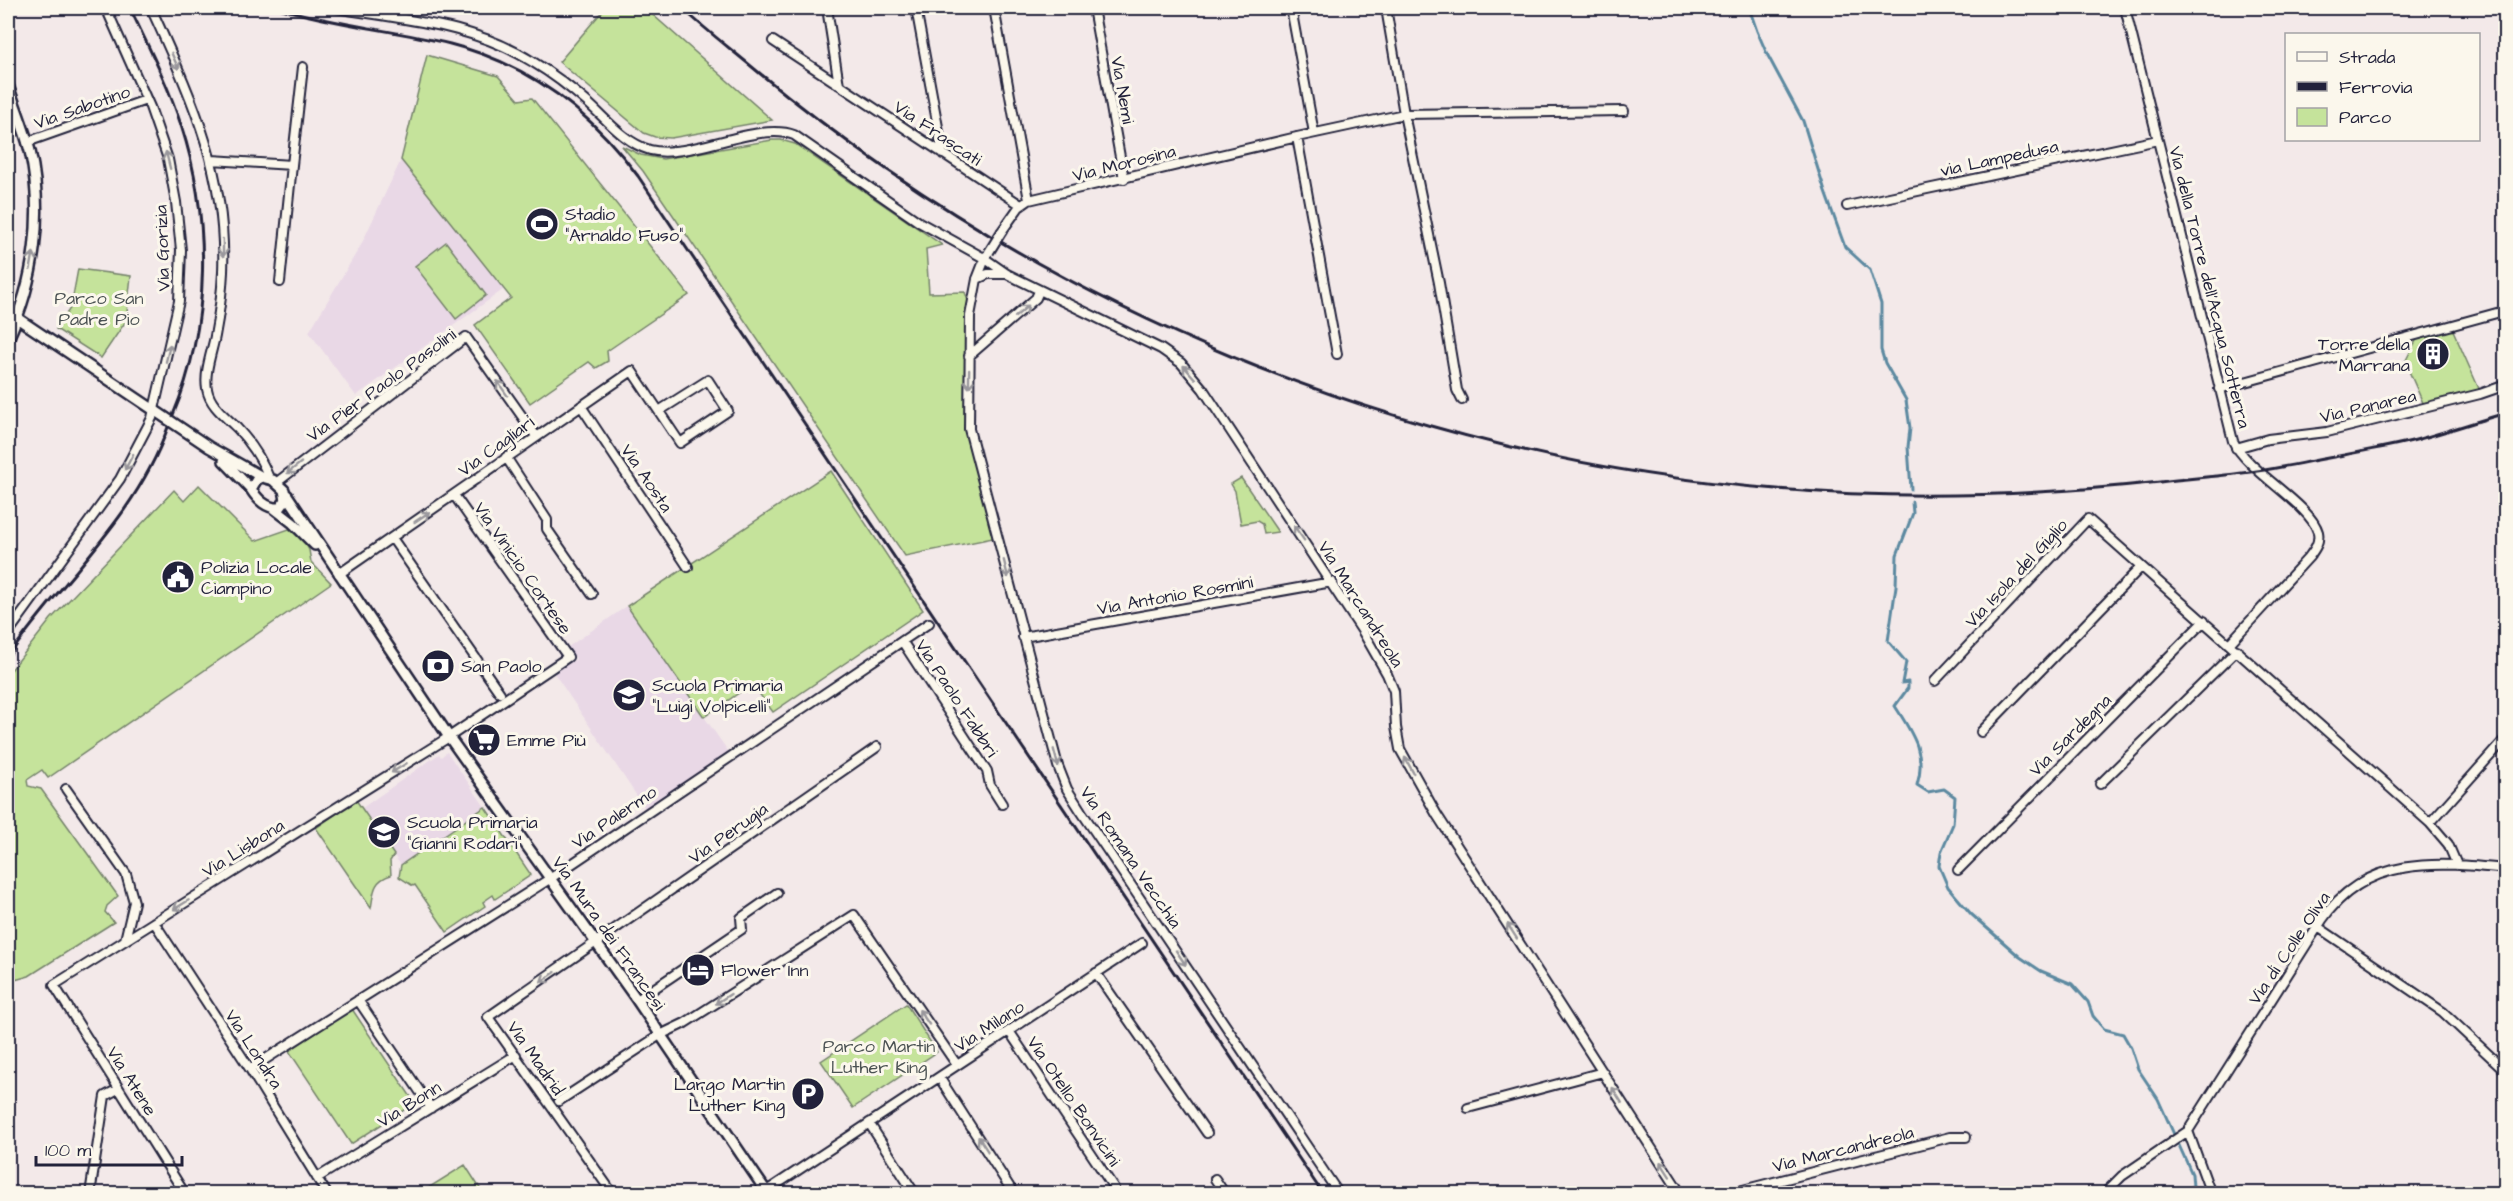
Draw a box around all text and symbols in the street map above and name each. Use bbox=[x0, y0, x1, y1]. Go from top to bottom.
legend bbox=[2285, 33, 2480, 141]
text: Strada bbox=[2339, 45, 2395, 70]
one-way arrow bbox=[169, 51, 181, 69]
street label: Via Nemi bbox=[1104, 54, 1141, 126]
text: Ferrovia bbox=[2339, 75, 2412, 100]
street label: Via Sabotino bbox=[31, 79, 134, 136]
street label: Via Frascati bbox=[889, 95, 987, 172]
text: Parco bbox=[2339, 105, 2391, 130]
street label: via Lampedusa bbox=[1938, 134, 2061, 183]
street label: Via Morosina bbox=[1070, 139, 1178, 188]
street label: Via della Torre dell'Acqua Sotterra bbox=[2162, 144, 2257, 431]
one-way arrow bbox=[162, 151, 173, 170]
place label: Stadio "Arnaldo Fuso" bbox=[565, 202, 683, 248]
street label: Via Gorizia bbox=[148, 204, 177, 292]
sports icon: Stadio "Arnaldo Fuso" bbox=[524, 206, 560, 242]
one-way arrow bbox=[217, 238, 228, 258]
one-way arrow bbox=[26, 252, 37, 271]
park label: Parco San Padre Pio bbox=[54, 286, 144, 332]
one-way arrow bbox=[1014, 304, 1029, 318]
street label: Via Pier Paolo Pasolini bbox=[301, 322, 461, 448]
place label: Torre della Marrana bbox=[2318, 332, 2410, 378]
building icon: Torre della Marrana bbox=[2415, 336, 2451, 372]
one-way arrow bbox=[162, 344, 174, 363]
one-way arrow bbox=[1182, 365, 1196, 380]
one-way arrow bbox=[963, 369, 974, 389]
one-way arrow bbox=[496, 381, 508, 397]
street label: Via Panarea bbox=[2318, 383, 2419, 430]
street label: Via Cagliari bbox=[453, 410, 540, 483]
street label: Via Aosta bbox=[615, 439, 679, 517]
one-way arrow bbox=[123, 453, 134, 471]
one-way arrow bbox=[286, 462, 302, 475]
street label: Via Vinicio Cortese bbox=[468, 497, 578, 640]
one-way arrow bbox=[413, 511, 430, 523]
street label: Via Isola del Giglio bbox=[1959, 513, 2074, 634]
one-way arrow bbox=[1293, 526, 1305, 542]
street label: Via Marcandreola bbox=[1312, 536, 1410, 672]
place label: Polizia Locale Ciampino bbox=[201, 555, 312, 601]
public building icon: Polizia Locale Ciampino bbox=[160, 559, 196, 595]
one-way arrow bbox=[1001, 559, 1012, 578]
street label: Via Antonio Rosmini bbox=[1095, 569, 1255, 622]
street label: Via Paolo Fabbri bbox=[909, 635, 1004, 762]
bank icon: San Paolo bbox=[420, 648, 456, 684]
place label: San Paolo bbox=[461, 654, 542, 679]
place label: Scuola Primaria "Luigi Volpicelli" bbox=[652, 673, 783, 720]
school or university icon: Scuola Primaria "Luigi Volpicelli" bbox=[611, 677, 647, 713]
street label: Via Sardegna bbox=[2024, 689, 2118, 783]
supermarket icon: Emme Più bbox=[466, 722, 502, 758]
place label: Emme Più bbox=[507, 728, 586, 753]
one-way arrow bbox=[1051, 748, 1062, 767]
one-way arrow bbox=[1403, 757, 1414, 775]
one-way arrow bbox=[391, 761, 408, 774]
street label: Via Palermo bbox=[567, 780, 662, 855]
street label: Via Romana Vecchia bbox=[1074, 781, 1187, 933]
street label: Via Perugia bbox=[684, 797, 774, 871]
place label: Scuola Primaria "Gianni Rodari" bbox=[407, 810, 538, 856]
street label: Via Lisbona bbox=[197, 813, 289, 884]
school or university icon: Scuola Primaria "Gianni Rodari" bbox=[366, 814, 402, 850]
street label: Via Mura dei Francesi bbox=[546, 851, 671, 1016]
street label: Via di Colle Oliva bbox=[2242, 887, 2336, 1010]
one-way arrow bbox=[173, 899, 190, 911]
one-way arrow bbox=[1506, 922, 1519, 939]
one-way arrow bbox=[1175, 949, 1187, 966]
hotel icon: Flower Inn bbox=[680, 952, 716, 988]
place label: Flower Inn bbox=[721, 958, 809, 983]
one-way arrow bbox=[540, 971, 556, 983]
one-way arrow bbox=[715, 993, 732, 1005]
street label: Via Milano bbox=[949, 994, 1029, 1058]
street label: Via Londra bbox=[219, 1005, 289, 1094]
one-way arrow bbox=[918, 1009, 930, 1025]
street label: Via Madrid bbox=[501, 1016, 570, 1100]
street label: Via Otello Bonvicini bbox=[1021, 1031, 1127, 1172]
park label: Parco Martin Luther King bbox=[823, 1034, 935, 1081]
street label: Via Atene bbox=[100, 1042, 163, 1121]
place label: Largo Martin Luther King bbox=[674, 1072, 785, 1119]
street label: Via Bonn bbox=[372, 1075, 446, 1134]
parking icon: Largo Martin Luther King bbox=[790, 1076, 826, 1112]
one-way arrow bbox=[1611, 1087, 1623, 1104]
street label: Via Marcandreola bbox=[1770, 1120, 1916, 1179]
scale bar bbox=[36, 1129, 182, 1167]
one-way arrow bbox=[976, 1136, 989, 1153]
text: 100 m bbox=[45, 1138, 91, 1163]
one-way arrow bbox=[1659, 1161, 1671, 1178]

